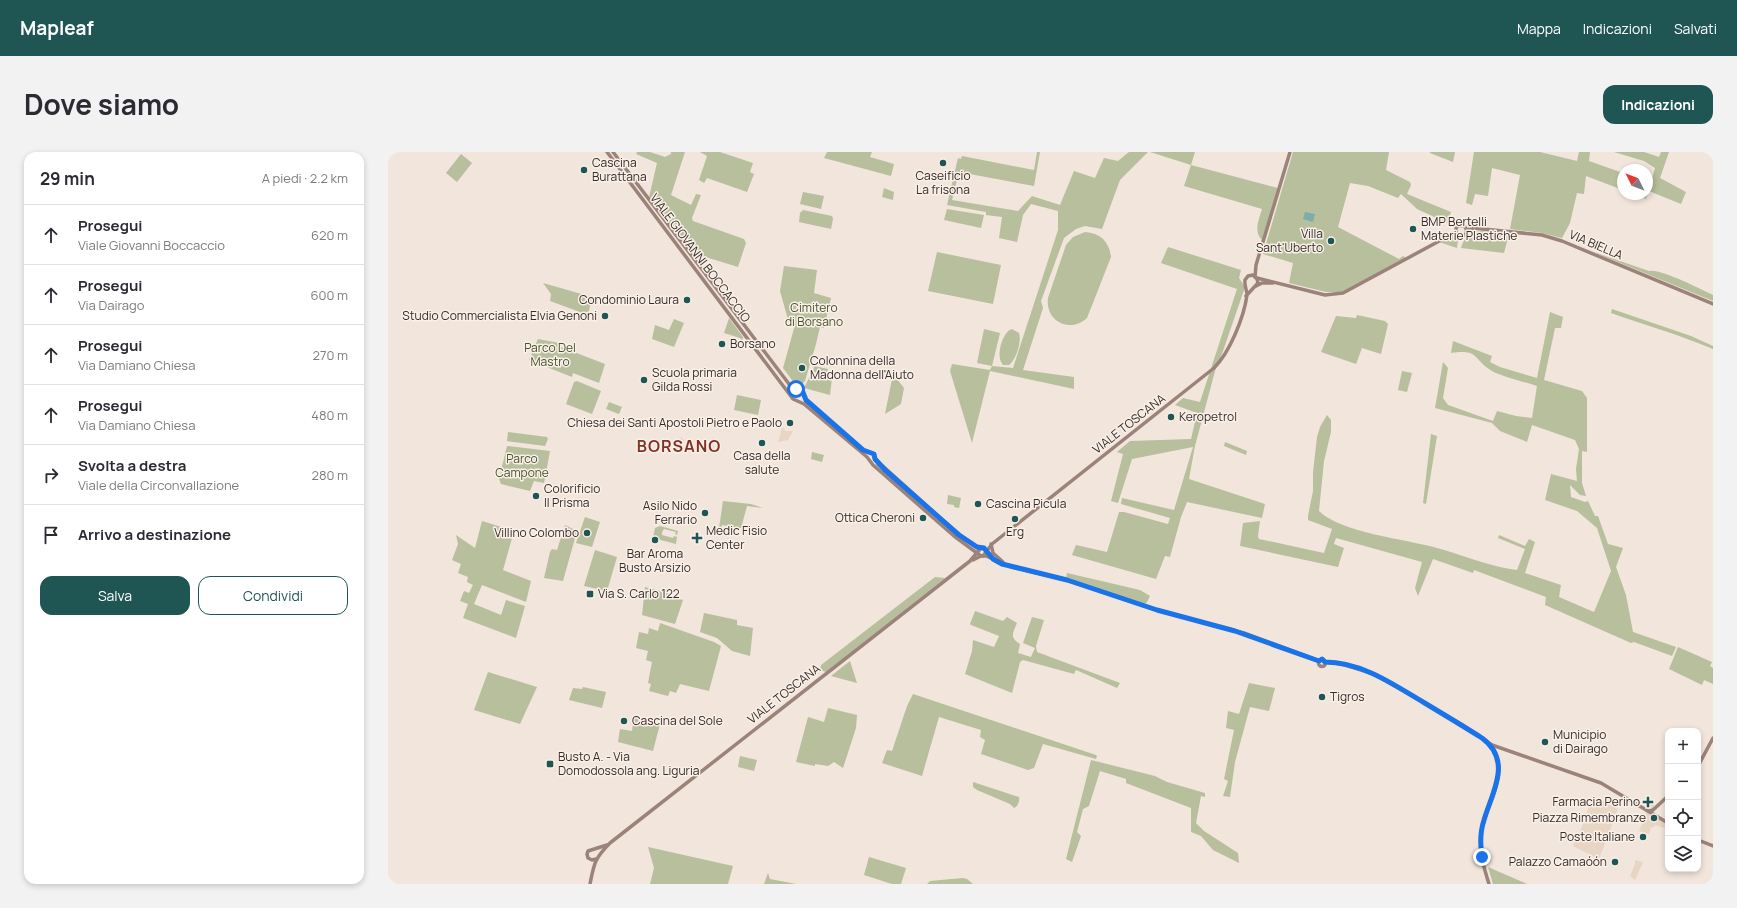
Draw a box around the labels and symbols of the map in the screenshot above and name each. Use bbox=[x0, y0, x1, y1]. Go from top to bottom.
place label: Cascina Burattana bbox=[592, 154, 647, 185]
marker: Caseificio La frisona bbox=[938, 158, 948, 168]
north arrow bbox=[1617, 164, 1653, 200]
marker: Cascina Burattana bbox=[579, 165, 589, 175]
place label: Caseificio La frisona bbox=[916, 167, 970, 198]
street label: VIALE GIOVANNI BOCCACCIO bbox=[646, 190, 755, 326]
place label: BMP Bertelli Materie Plastiche bbox=[1421, 213, 1517, 244]
marker: BMP Bertelli Materie Plastiche bbox=[1408, 224, 1418, 234]
place label: Villa Sant'Uberto bbox=[1256, 225, 1323, 256]
street label: VIA BIELLA bbox=[1567, 226, 1626, 264]
marker: Villa Sant'Uberto bbox=[1326, 236, 1336, 246]
place label: Condominio Laura bbox=[579, 291, 679, 308]
marker: Condominio Laura bbox=[682, 295, 692, 305]
park label: Cimitero di Borsano bbox=[785, 299, 843, 330]
place label: Studio Commercialista Elvia Genoni bbox=[402, 307, 597, 324]
marker: Studio Commercialista Elvia Genoni bbox=[600, 311, 610, 321]
place label: Borsano bbox=[730, 335, 776, 352]
park label: Parco Del Mastro bbox=[524, 339, 576, 370]
marker: Borsano bbox=[717, 339, 727, 349]
place label: Colonnina della Madonna dell'Aiuto bbox=[810, 352, 914, 383]
marker: Colonnina della Madonna dell'Aiuto bbox=[797, 363, 807, 373]
place label: Scuola primaria Gilda Rossi bbox=[652, 364, 737, 395]
marker: Scuola primaria Gilda Rossi bbox=[639, 375, 649, 385]
route start bbox=[787, 380, 805, 398]
street label: VIALE TOSCANA bbox=[1089, 390, 1169, 457]
place label: Keropetrol bbox=[1179, 408, 1237, 425]
marker: Keropetrol bbox=[1166, 412, 1176, 422]
place label: Chiesa dei Santi Apostoli Pietro e Paolo bbox=[567, 414, 782, 431]
marker: Chiesa dei Santi Apostoli Pietro e Paolo bbox=[785, 418, 795, 428]
district label: BORSANO bbox=[637, 435, 721, 457]
marker: Casa della salute bbox=[757, 438, 767, 448]
place label: Casa della salute bbox=[733, 447, 791, 478]
park label: Parco Campone bbox=[495, 450, 549, 481]
place label: Colorificio Il Prisma bbox=[544, 480, 600, 511]
marker: Colorificio Il Prisma bbox=[531, 491, 541, 501]
place label: Cascina Picula bbox=[986, 495, 1066, 512]
place label: Asilo Nido Ferrario bbox=[643, 497, 697, 528]
marker: Cascina Picula bbox=[973, 499, 983, 509]
marker: Asilo Nido Ferrario bbox=[700, 508, 710, 518]
place label: Ottica Cheroni bbox=[835, 509, 915, 526]
marker: Ottica Cheroni bbox=[918, 513, 928, 523]
marker: Erg bbox=[1010, 514, 1020, 524]
place label: Medic Fisio Center bbox=[706, 522, 767, 553]
place label: Erg bbox=[1006, 523, 1024, 540]
place label: Villino Colombo bbox=[494, 524, 579, 541]
marker: Villino Colombo bbox=[582, 528, 592, 538]
marker: Medic Fisio Center bbox=[691, 532, 703, 544]
marker: Bar Aroma Busto Arsizio bbox=[650, 535, 660, 545]
place label: Bar Aroma Busto Arsizio bbox=[619, 545, 691, 576]
place label: Via S. Carlo 122 bbox=[598, 585, 680, 602]
marker: Via S. Carlo 122 bbox=[585, 589, 595, 599]
street label: VIALE TOSCANA bbox=[744, 660, 824, 727]
place label: Tigros bbox=[1330, 688, 1365, 705]
marker: Tigros bbox=[1317, 692, 1327, 702]
place label: Cascina del Sole bbox=[632, 712, 723, 729]
marker: Cascina del Sole bbox=[619, 716, 629, 726]
place label: Municipio di Dairago bbox=[1553, 726, 1608, 757]
marker: Municipio di Dairago bbox=[1540, 737, 1550, 747]
place label: Busto A. - Via Domodossola ang. Liguria bbox=[558, 748, 699, 779]
marker: Busto A. - Via Domodossola ang. Liguria bbox=[545, 759, 555, 769]
place label: Farmacia Perino bbox=[1552, 793, 1640, 810]
marker: Farmacia Perino bbox=[1643, 797, 1653, 807]
place label: Piazza Rimembranze bbox=[1532, 809, 1646, 826]
marker: Piazza Rimembranze bbox=[1649, 813, 1659, 823]
place label: Poste Italiane bbox=[1560, 828, 1635, 845]
marker: Poste Italiane bbox=[1638, 832, 1648, 842]
route end bbox=[1473, 848, 1491, 866]
place label: Palazzo Camaóón bbox=[1509, 853, 1607, 870]
marker: Palazzo Camaóón bbox=[1610, 857, 1620, 867]

